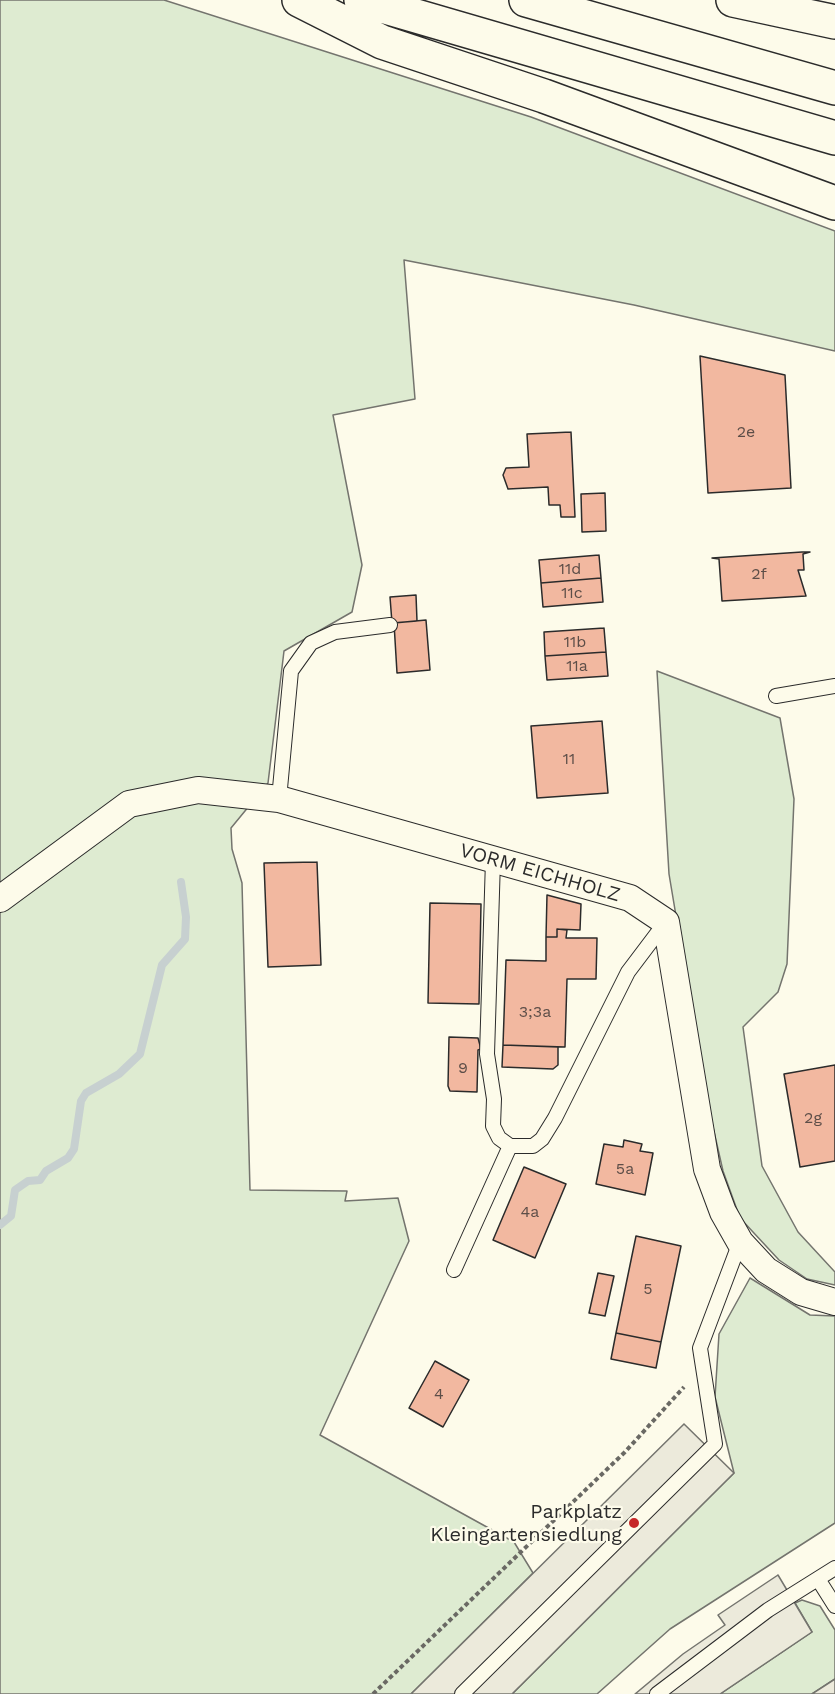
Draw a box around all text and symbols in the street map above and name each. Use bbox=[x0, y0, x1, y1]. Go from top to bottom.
house number: 2e bbox=[737, 422, 755, 442]
house number: 11d bbox=[559, 559, 581, 579]
house number: 2f bbox=[751, 564, 767, 584]
house number: 11c bbox=[561, 583, 583, 603]
house number: 11b bbox=[564, 632, 586, 652]
house number: 11a bbox=[566, 656, 588, 676]
house number: 11 bbox=[563, 749, 575, 769]
street label: VORM EICHHOLZ bbox=[457, 839, 623, 907]
house number: 3;3a bbox=[519, 1002, 551, 1022]
house number: 9 bbox=[458, 1058, 468, 1078]
house number: 2g bbox=[804, 1108, 822, 1128]
house number: 5a bbox=[616, 1159, 634, 1179]
house number: 4a bbox=[521, 1202, 539, 1222]
house number: 5 bbox=[643, 1279, 653, 1299]
house number: 4 bbox=[434, 1384, 444, 1404]
place label: Parkplatz Kleingartensiedlung bbox=[430, 1500, 622, 1547]
marker: Parkplatz Kleingartensiedlung bbox=[627, 1516, 641, 1530]

